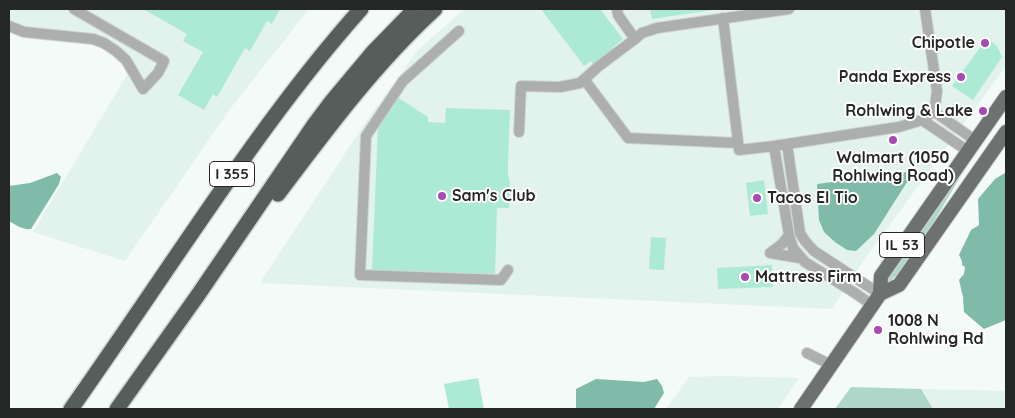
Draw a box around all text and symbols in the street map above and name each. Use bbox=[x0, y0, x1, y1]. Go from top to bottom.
place label: Chipotle bbox=[912, 33, 975, 53]
marker: Chipotle bbox=[979, 37, 991, 49]
place label: Panda Express bbox=[839, 67, 951, 87]
marker: Panda Express bbox=[955, 71, 967, 83]
place label: Rohlwing & Lake bbox=[845, 101, 973, 121]
marker: Rohlwing & Lake bbox=[977, 105, 989, 117]
marker: Walmart (1050 Rohlwing Road) bbox=[887, 134, 899, 146]
place label: Walmart (1050 Rohlwing Road) bbox=[832, 148, 954, 186]
road number: I 355 bbox=[210, 162, 254, 186]
place label: Sam's Club bbox=[452, 186, 536, 206]
place label: Tacos El Tio bbox=[767, 188, 858, 208]
marker: Sam's Club bbox=[436, 190, 448, 202]
marker: Tacos El Tio bbox=[751, 192, 763, 204]
road number: IL 53 bbox=[880, 232, 924, 258]
place label: Mattress Firm bbox=[755, 267, 862, 287]
marker: Mattress Firm bbox=[739, 271, 751, 283]
place label: 1008 N Rohlwing Rd bbox=[888, 311, 984, 349]
marker: 1008 N Rohlwing Rd bbox=[872, 324, 884, 336]

